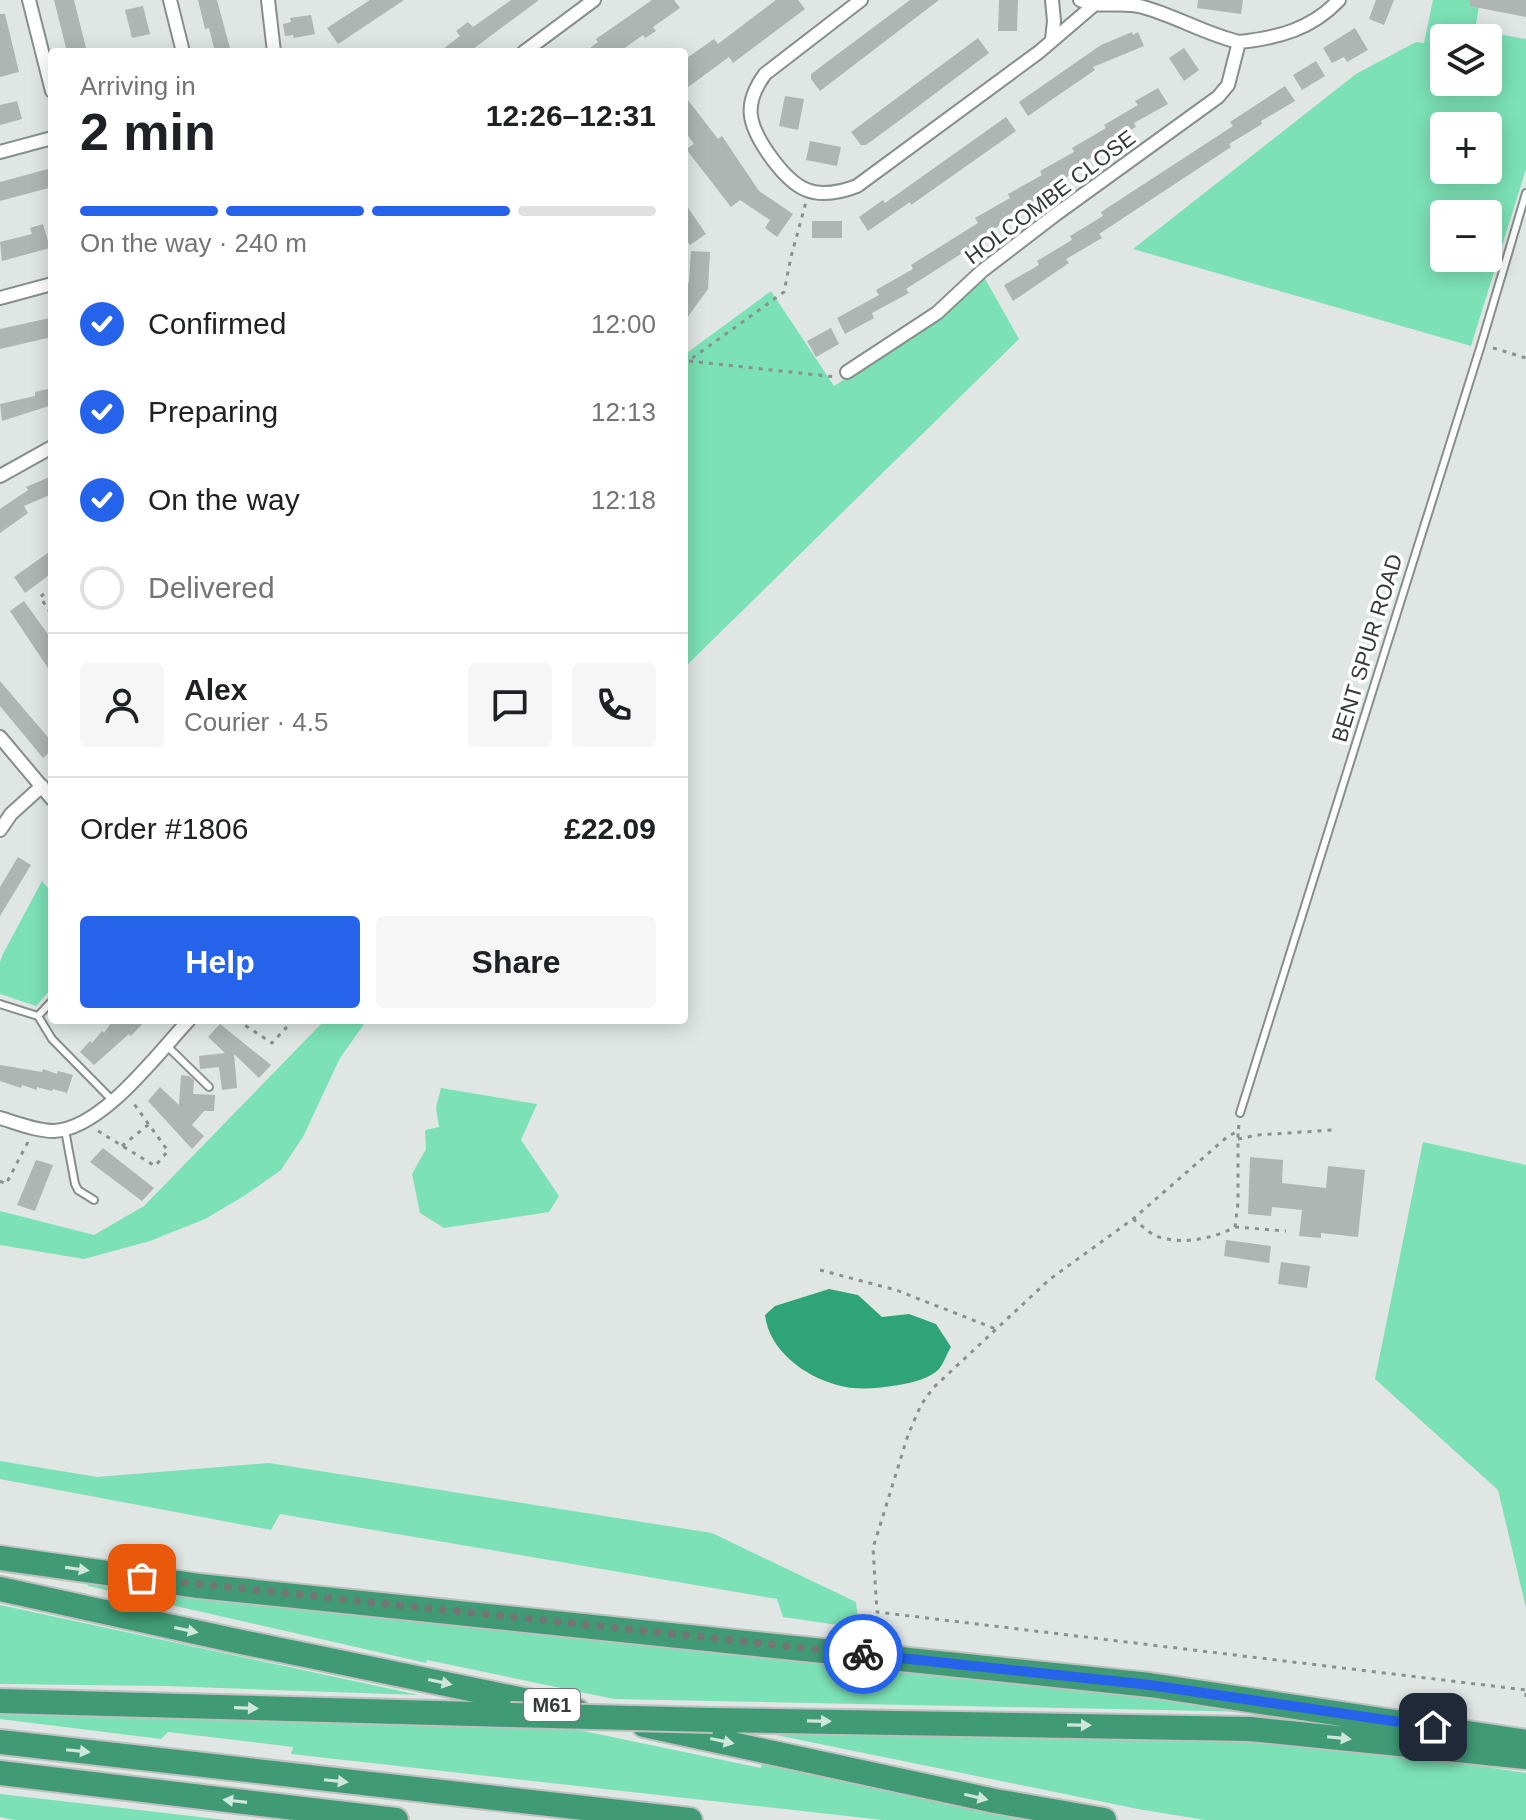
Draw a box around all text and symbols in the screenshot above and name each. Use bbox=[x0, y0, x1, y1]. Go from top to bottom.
map controls bbox=[1430, 24, 1502, 272]
button: layers bbox=[1430, 24, 1502, 96]
text: Arriving in bbox=[80, 71, 196, 101]
text: 12:26–12:31 bbox=[486, 99, 656, 132]
text: 2 min bbox=[80, 103, 216, 161]
button: + bbox=[1430, 112, 1502, 184]
street label: HOLCOMBE CLOSE bbox=[960, 125, 1140, 269]
button: − bbox=[1430, 200, 1502, 272]
text: On the way · 240 m bbox=[80, 228, 307, 258]
icon: check bbox=[80, 302, 124, 346]
text: Confirmed bbox=[148, 307, 286, 340]
text: 12:00 bbox=[591, 309, 656, 339]
icon: check bbox=[80, 390, 124, 434]
text: Preparing bbox=[148, 395, 278, 428]
text: 12:13 bbox=[591, 397, 656, 427]
icon: check bbox=[80, 478, 124, 522]
text: On the way bbox=[148, 483, 300, 516]
text: 12:18 bbox=[591, 485, 656, 515]
street label: BENT SPUR ROAD bbox=[1327, 551, 1407, 745]
text: Delivered bbox=[148, 571, 275, 604]
button: person bbox=[80, 663, 164, 747]
button: chat bbox=[468, 663, 552, 747]
button: phone bbox=[572, 663, 656, 747]
text: Alex bbox=[184, 673, 247, 706]
text: Courier · 4.5 bbox=[184, 707, 329, 737]
text: Order #1806 bbox=[80, 812, 248, 845]
text: £22.09 bbox=[564, 812, 656, 845]
button: Help bbox=[80, 916, 360, 1008]
button: Share bbox=[376, 916, 656, 1008]
pin bbox=[108, 1544, 176, 1612]
icon: bag bbox=[120, 1556, 164, 1600]
one-way arrow bbox=[65, 1563, 90, 1576]
courier bbox=[823, 1614, 903, 1694]
one-way arrow bbox=[173, 1624, 198, 1637]
icon: bike bbox=[841, 1632, 885, 1676]
one-way arrow bbox=[428, 1676, 453, 1689]
road number: M61 bbox=[524, 1689, 580, 1721]
pin bbox=[1399, 1693, 1467, 1761]
one-way arrow bbox=[234, 1702, 259, 1714]
icon: home bbox=[1411, 1705, 1455, 1749]
one-way arrow bbox=[807, 1715, 832, 1728]
one-way arrow bbox=[1067, 1719, 1092, 1731]
one-way arrow bbox=[1327, 1732, 1352, 1745]
one-way arrow bbox=[710, 1735, 735, 1748]
one-way arrow bbox=[65, 1745, 90, 1758]
one-way arrow bbox=[324, 1774, 349, 1787]
one-way arrow bbox=[964, 1791, 989, 1804]
one-way arrow bbox=[222, 1795, 247, 1808]

